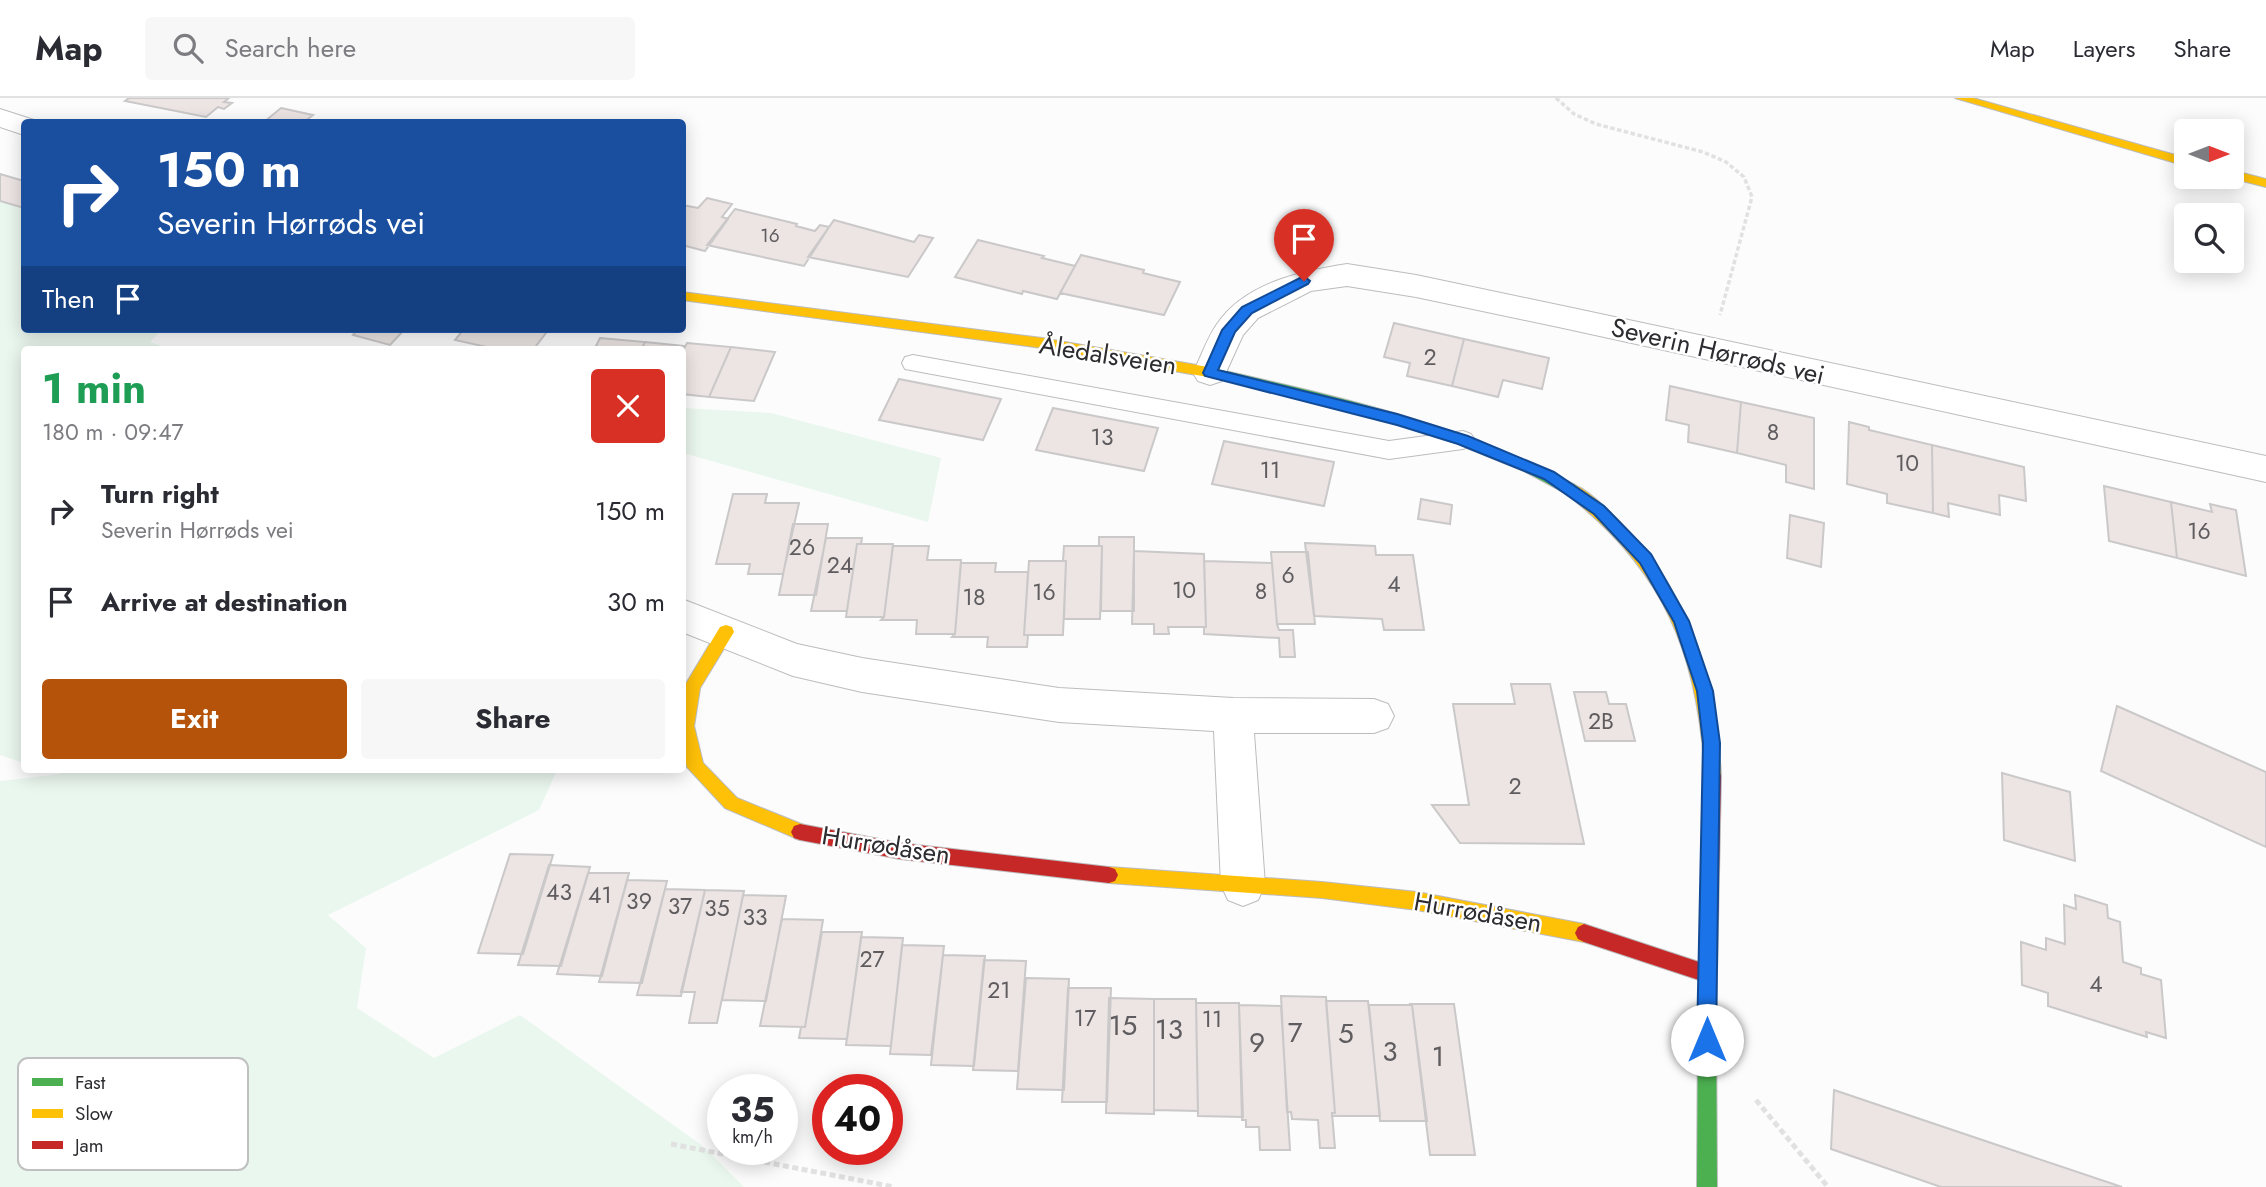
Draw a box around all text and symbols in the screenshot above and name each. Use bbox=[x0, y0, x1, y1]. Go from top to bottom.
search box bbox=[145, 17, 635, 80]
text: Map bbox=[35, 25, 103, 72]
icon: search bbox=[169, 29, 207, 67]
text: Search here bbox=[225, 29, 356, 67]
text: Map bbox=[1990, 31, 2035, 66]
text: Layers bbox=[2073, 31, 2135, 66]
text: Share bbox=[2173, 31, 2231, 66]
north arrow bbox=[2174, 119, 2244, 189]
map controls bbox=[2174, 119, 2244, 273]
text: 150 m bbox=[157, 135, 301, 205]
icon: right bbox=[42, 147, 133, 238]
text: Severin Hørrøds vei bbox=[157, 200, 425, 246]
button: search bbox=[2174, 203, 2244, 273]
pin bbox=[1274, 209, 1334, 281]
icon: arrive bbox=[1285, 220, 1323, 258]
house number: 16 bbox=[760, 222, 780, 249]
text: Then bbox=[42, 280, 95, 318]
icon: arrive bbox=[109, 280, 147, 318]
street label: Severin Hørrøds vei bbox=[1608, 308, 1828, 394]
street label: Åledalsveien bbox=[1037, 325, 1179, 385]
house number: 2 bbox=[1423, 340, 1437, 374]
text: 1 min bbox=[42, 358, 146, 419]
button: close bbox=[591, 369, 665, 443]
text: 180 m · 09:47 bbox=[42, 415, 184, 449]
house number: 8 bbox=[1767, 415, 1779, 449]
house number: 13 bbox=[1091, 420, 1113, 454]
house number: 10 bbox=[1895, 446, 1919, 480]
house number: 11 bbox=[1260, 453, 1280, 487]
text: Turn right bbox=[101, 475, 219, 513]
icon: right bbox=[42, 492, 80, 530]
text: 150 m bbox=[595, 492, 665, 530]
text: Severin Hørrøds vei bbox=[101, 513, 294, 547]
house number: 16 bbox=[2187, 514, 2211, 548]
house number: 26 bbox=[789, 530, 815, 564]
house number: 24 bbox=[827, 548, 853, 582]
house number: 6 bbox=[1281, 558, 1295, 592]
house number: 4 bbox=[1387, 567, 1401, 601]
house number: 10 bbox=[1172, 573, 1196, 607]
house number: 8 bbox=[1255, 574, 1267, 608]
house number: 16 bbox=[1032, 575, 1056, 609]
house number: 18 bbox=[963, 580, 985, 614]
icon: arrive bbox=[42, 583, 80, 621]
text: Arrive at destination bbox=[101, 583, 348, 621]
text: 30 m bbox=[607, 583, 665, 621]
button: Exit bbox=[42, 679, 347, 759]
button: Share bbox=[361, 679, 665, 759]
house number: 2B bbox=[1588, 704, 1614, 738]
house number: 2 bbox=[1508, 769, 1522, 803]
street label: Hurrødåsen bbox=[819, 816, 953, 874]
house number: 43 bbox=[546, 875, 572, 909]
house number: 41 bbox=[588, 878, 612, 912]
street label: Hurrødåsen bbox=[1411, 882, 1545, 942]
house number: 39 bbox=[626, 884, 652, 918]
house number: 37 bbox=[668, 889, 692, 923]
house number: 35 bbox=[704, 891, 730, 925]
house number: 33 bbox=[742, 900, 768, 934]
house number: 27 bbox=[859, 942, 885, 976]
house number: 4 bbox=[2089, 967, 2103, 1001]
house number: 21 bbox=[987, 973, 1011, 1007]
house number: 17 bbox=[1074, 1001, 1096, 1035]
house number: 11 bbox=[1202, 1002, 1222, 1036]
position arrow bbox=[1670, 1003, 1744, 1077]
house number: 15 bbox=[1109, 1005, 1137, 1046]
house number: 13 bbox=[1155, 1009, 1183, 1050]
house number: 7 bbox=[1288, 1012, 1303, 1053]
house number: 5 bbox=[1338, 1013, 1354, 1054]
house number: 9 bbox=[1249, 1022, 1265, 1063]
house number: 3 bbox=[1382, 1031, 1398, 1072]
house number: 1 bbox=[1432, 1036, 1444, 1077]
legend bbox=[18, 1058, 248, 1170]
text: Fast bbox=[75, 1069, 106, 1096]
speed limit sign: 40 bbox=[812, 1074, 903, 1165]
text: 35 bbox=[730, 1085, 775, 1135]
text: Slow bbox=[75, 1100, 113, 1127]
text: km/h bbox=[732, 1124, 773, 1150]
text: Jam bbox=[72, 1132, 104, 1159]

